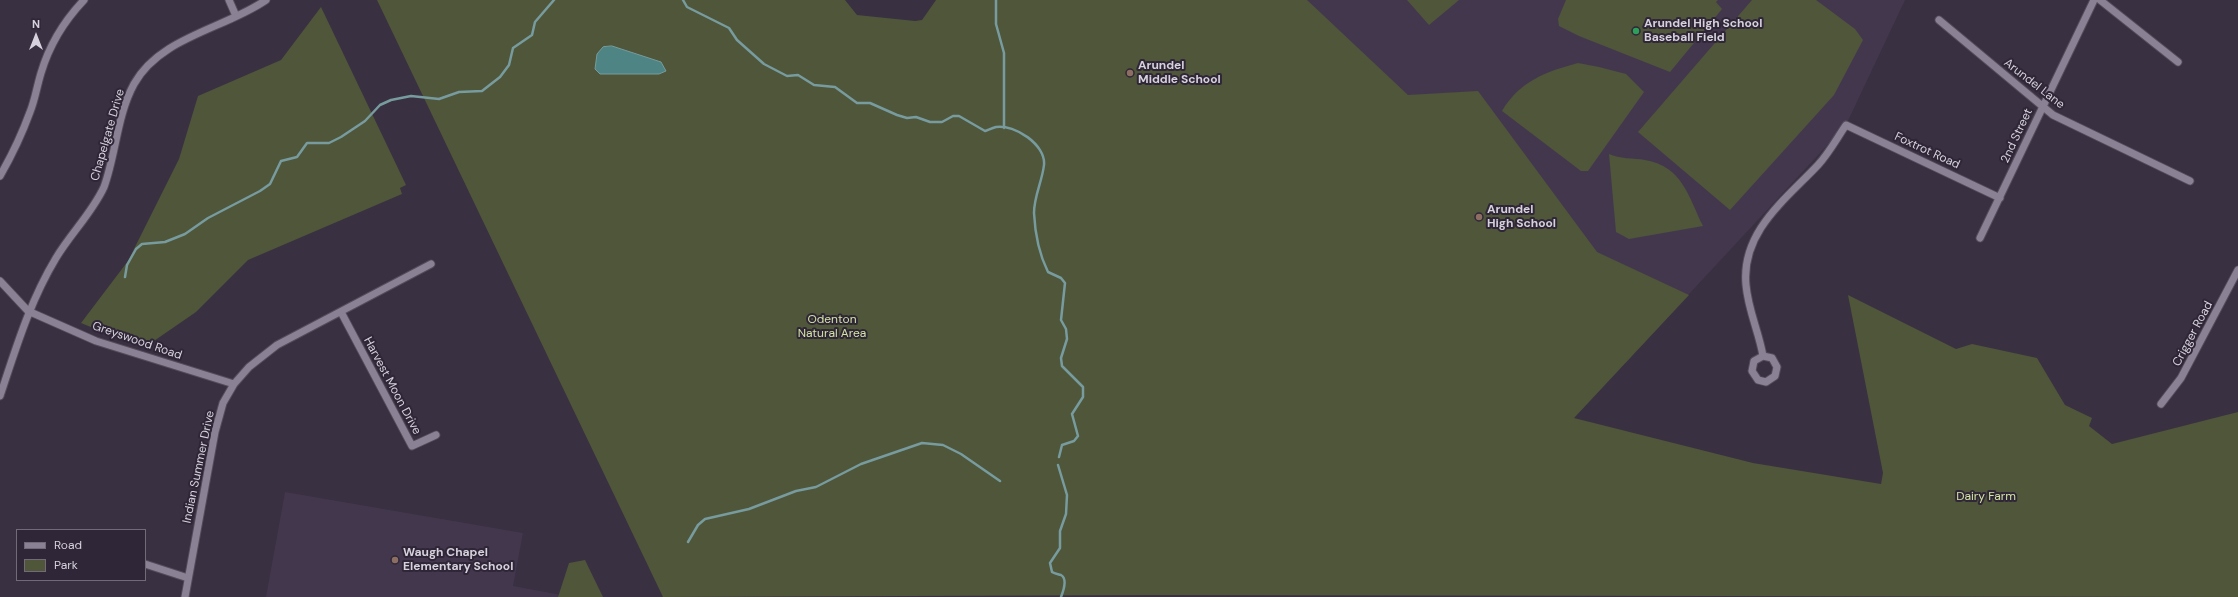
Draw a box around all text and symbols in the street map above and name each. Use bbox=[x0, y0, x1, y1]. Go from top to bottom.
north arrow bbox=[16, 16, 56, 56]
text: N bbox=[32, 17, 40, 31]
place label: Arundel High School Baseball Field bbox=[1644, 17, 1762, 45]
marker: Arundel High School Baseball Field bbox=[1631, 26, 1641, 36]
street label: Arundel Lane bbox=[2001, 56, 2067, 112]
place label: Arundel Middle School bbox=[1138, 59, 1221, 87]
marker: Arundel Middle School bbox=[1125, 68, 1135, 78]
street label: Chapelgate Drive bbox=[88, 87, 128, 183]
street label: 2nd Street bbox=[1998, 106, 2036, 166]
street label: Foxtrot Road bbox=[1892, 130, 1962, 172]
place label: Arundel High School bbox=[1487, 203, 1556, 231]
marker: Arundel High School bbox=[1474, 212, 1484, 222]
street label: Crigger Road bbox=[2170, 299, 2216, 369]
park label: Odenton Natural Area bbox=[798, 313, 866, 341]
street label: Greyswood Road bbox=[90, 319, 184, 363]
street label: Harvest Moon Drive bbox=[360, 335, 424, 437]
street label: Indian Summer Drive bbox=[180, 409, 218, 525]
park label: Dairy Farm bbox=[1956, 490, 2016, 504]
legend bbox=[16, 529, 146, 581]
text: Road bbox=[54, 537, 82, 553]
place label: Waugh Chapel Elementary School bbox=[403, 546, 513, 574]
marker: Waugh Chapel Elementary School bbox=[390, 555, 400, 565]
text: Park bbox=[54, 557, 78, 573]

